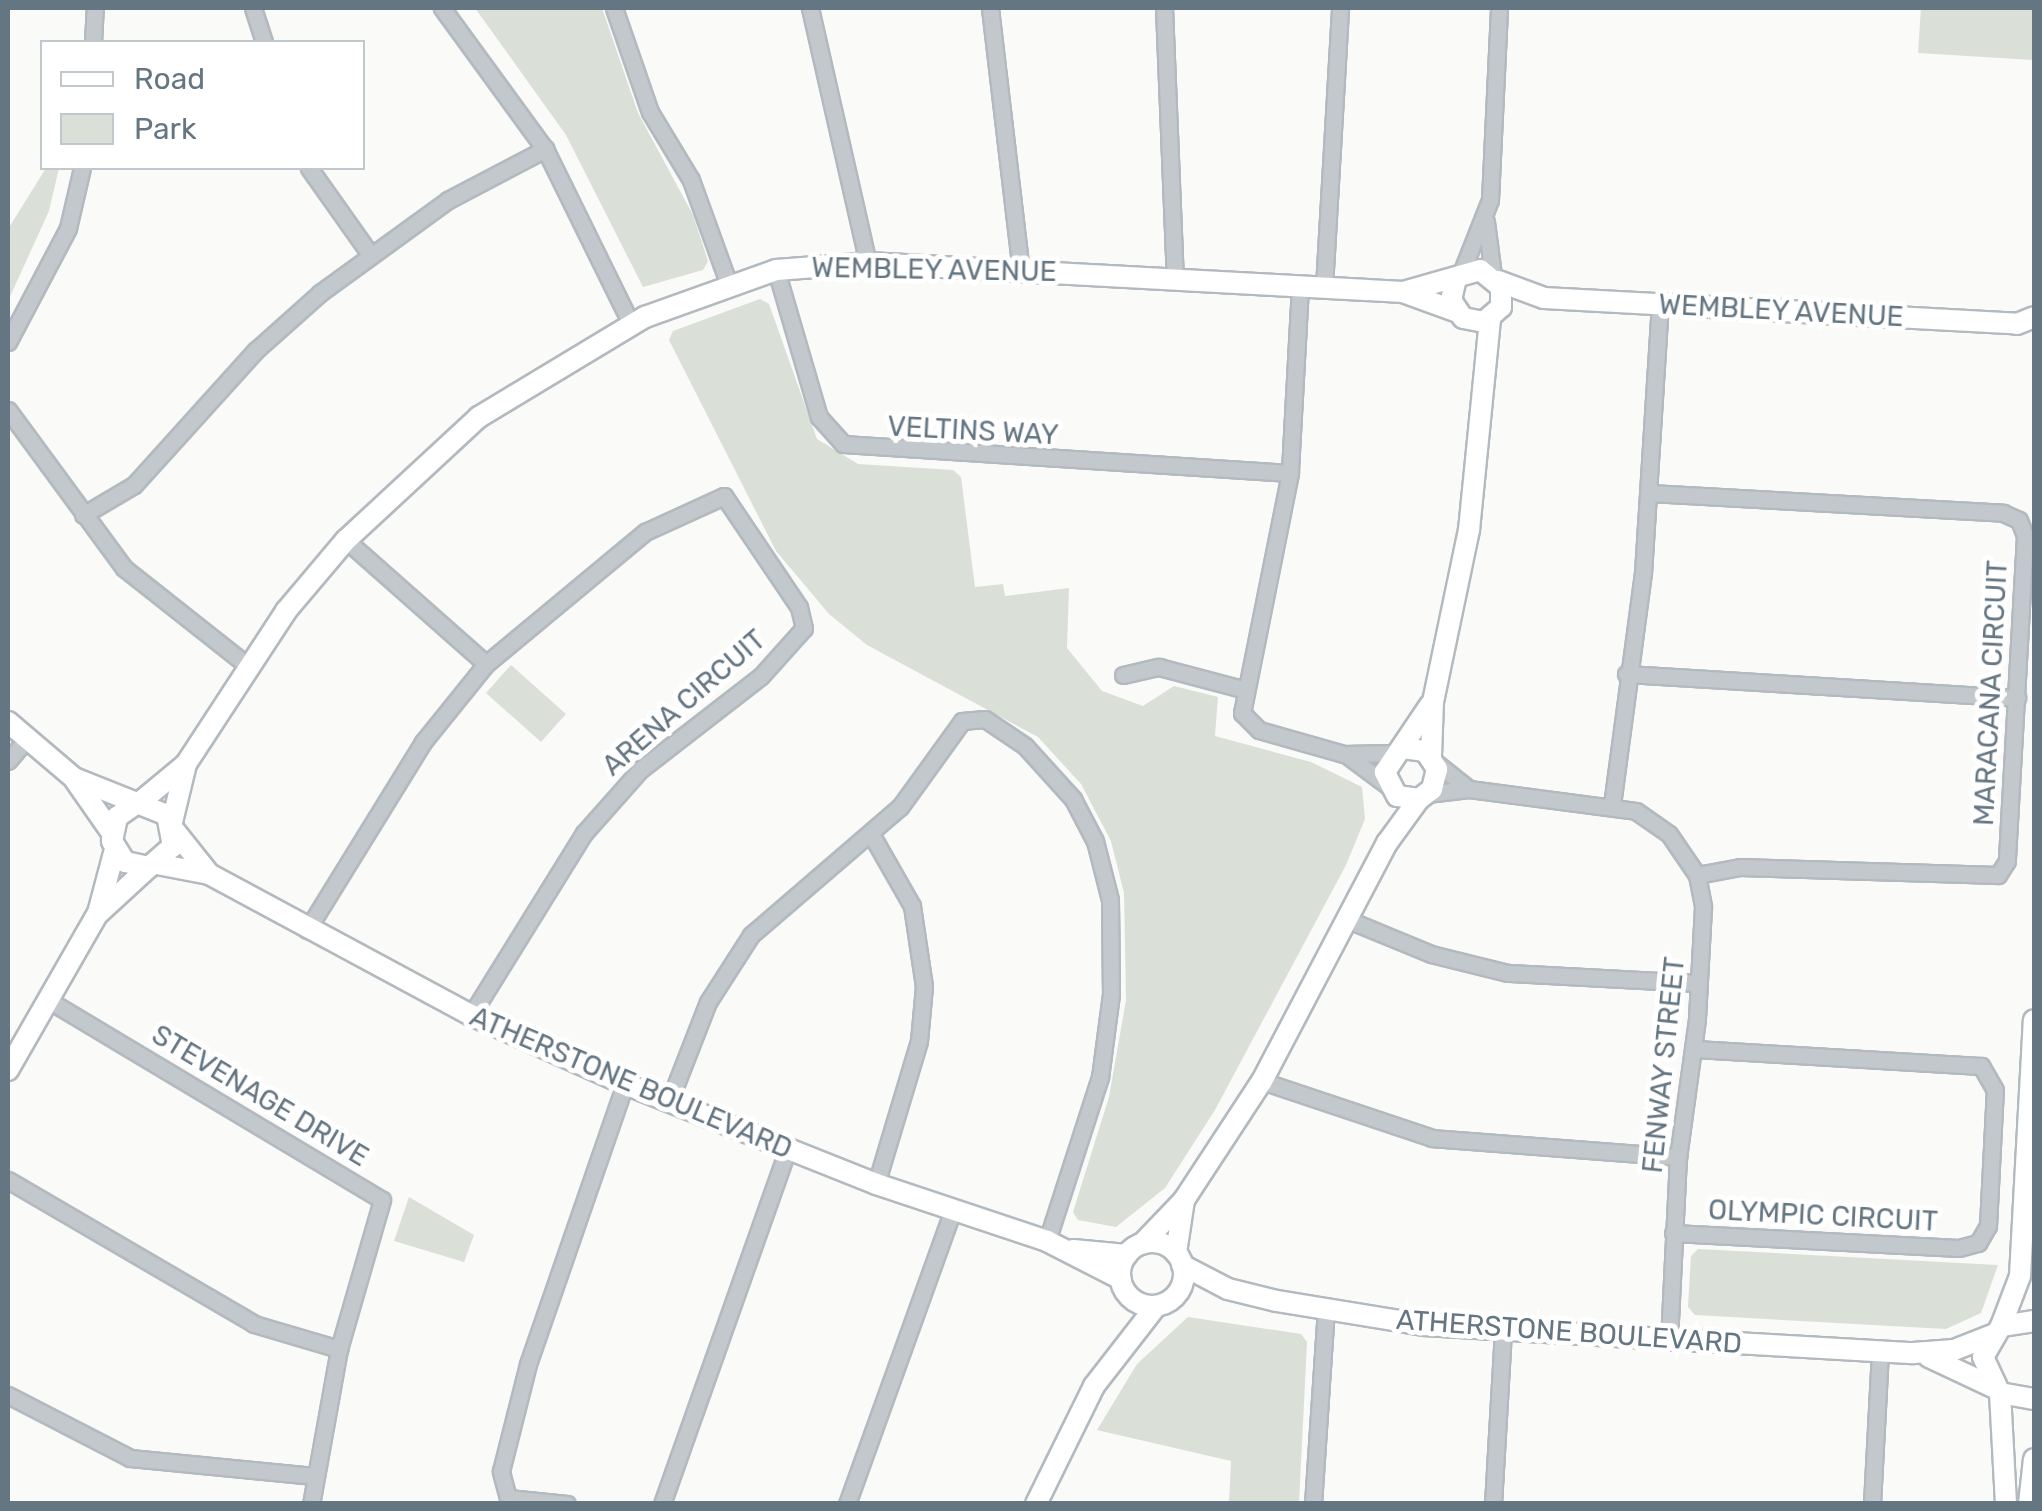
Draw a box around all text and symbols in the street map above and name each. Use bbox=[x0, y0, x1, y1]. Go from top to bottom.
legend bbox=[40, 40, 365, 170]
text: Road bbox=[134, 61, 205, 97]
text: Park bbox=[134, 111, 196, 147]
street label: WEMBLEY AVENUE bbox=[810, 251, 1058, 289]
street label: WEMBLEY AVENUE bbox=[1657, 288, 1905, 334]
street label: VELTINS WAY bbox=[886, 410, 1060, 452]
street label: MARACANA CIRCUIT bbox=[1967, 559, 2015, 827]
street label: ARENA CIRCUIT bbox=[595, 623, 773, 783]
street label: FENWAY STREET bbox=[1636, 955, 1692, 1175]
street label: ATHERSTONE BOULEVARD bbox=[465, 1000, 797, 1166]
street label: STEVENAGE DRIVE bbox=[146, 1018, 374, 1174]
street label: OLYMPIC CIRCUIT bbox=[1707, 1193, 1939, 1239]
street label: ATHERSTONE BOULEVARD bbox=[1395, 1303, 1743, 1361]

